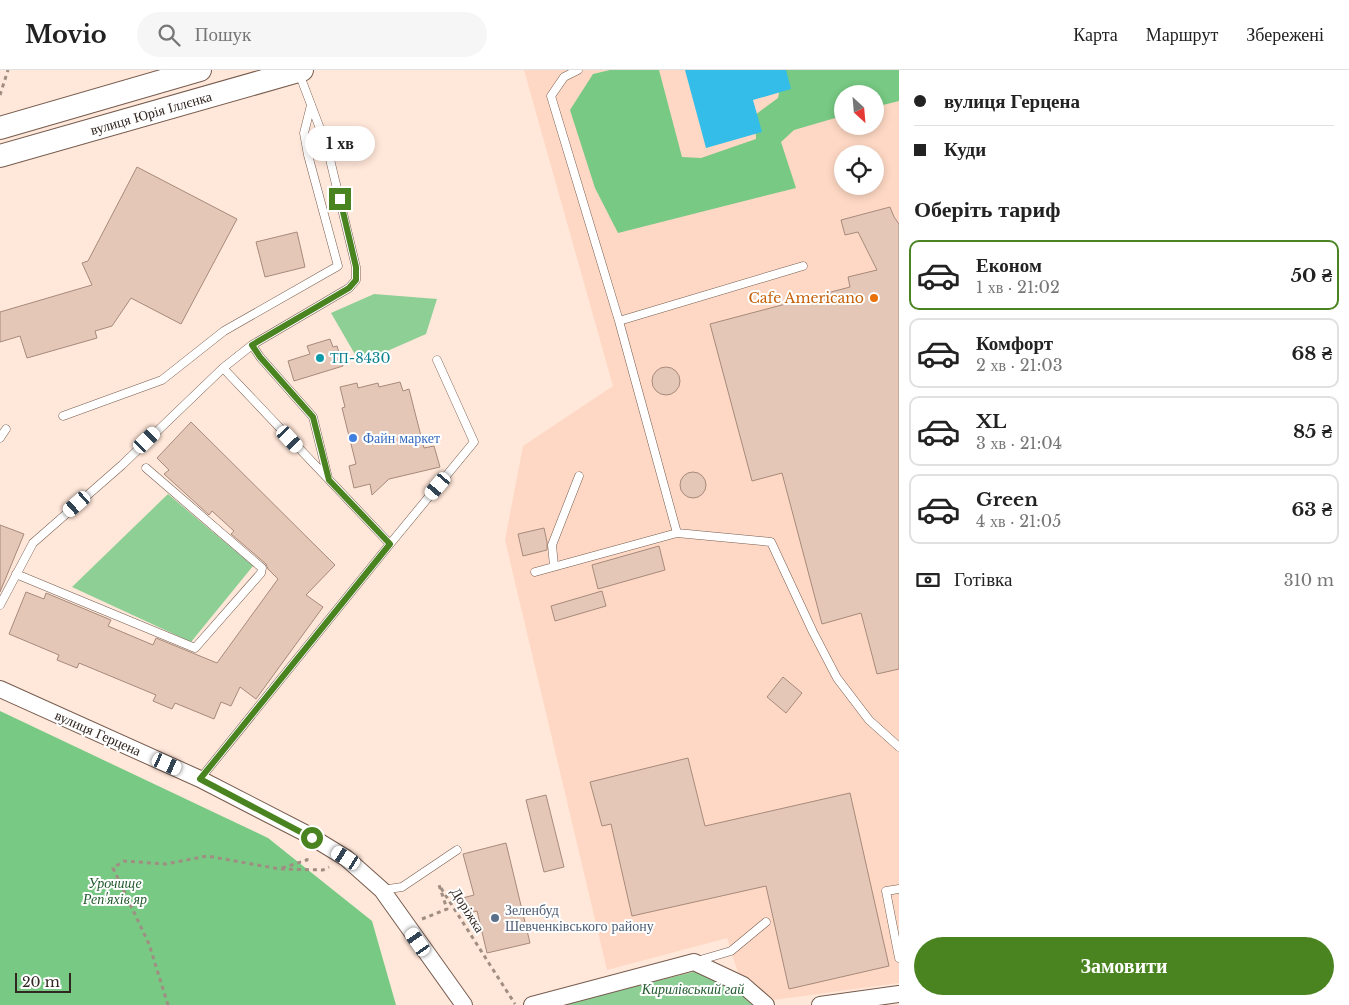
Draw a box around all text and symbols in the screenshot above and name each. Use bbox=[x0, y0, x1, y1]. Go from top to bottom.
search box bbox=[137, 12, 487, 57]
text: Movio bbox=[25, 20, 107, 49]
icon: search bbox=[155, 21, 183, 49]
text: Пошук bbox=[195, 23, 251, 46]
text: Карта bbox=[1073, 24, 1118, 46]
text: Маршрут bbox=[1146, 24, 1218, 46]
text: Збережені bbox=[1246, 24, 1324, 46]
north arrow bbox=[834, 85, 884, 135]
map controls bbox=[834, 85, 884, 195]
street label: вулиця Юрія Іллєнка bbox=[88, 87, 215, 139]
text: вулиця Герцена bbox=[944, 90, 1080, 113]
callout: 1 хв bbox=[305, 126, 375, 162]
text: 1 хв bbox=[326, 133, 354, 153]
text: Куди bbox=[944, 138, 986, 161]
button: locate bbox=[834, 145, 884, 195]
route end bbox=[329, 188, 351, 210]
text: Оберіть тариф bbox=[914, 196, 1060, 223]
icon: car bbox=[916, 253, 961, 298]
text: Економ bbox=[976, 254, 1042, 277]
text: 50 ₴ bbox=[1291, 264, 1332, 287]
text: 1 хв · 21:02 bbox=[976, 277, 1060, 297]
place label: Cafe Americano bbox=[749, 289, 864, 307]
marker: Cafe Americano bbox=[868, 292, 880, 304]
icon: car bbox=[916, 331, 961, 376]
text: Комфорт bbox=[976, 332, 1053, 355]
text: 68 ₴ bbox=[1292, 342, 1332, 365]
place label: ТП-8430 bbox=[330, 349, 390, 367]
marker: ТП-8430 bbox=[314, 352, 326, 364]
text: 2 хв · 21:03 bbox=[976, 355, 1063, 375]
icon: car bbox=[916, 409, 961, 454]
text: XL bbox=[976, 410, 1006, 433]
text: 85 ₴ bbox=[1293, 420, 1332, 443]
car bbox=[274, 423, 305, 455]
car bbox=[130, 424, 163, 456]
place label: Файн маркет bbox=[363, 429, 440, 447]
marker: Файн маркет bbox=[347, 432, 359, 444]
text: 3 хв · 21:04 bbox=[976, 433, 1062, 453]
car bbox=[422, 470, 453, 502]
icon: car bbox=[916, 487, 961, 532]
car bbox=[60, 488, 93, 520]
text: Green bbox=[976, 488, 1038, 511]
text: 63 ₴ bbox=[1291, 498, 1332, 521]
text: 4 хв · 21:05 bbox=[976, 511, 1061, 531]
icon: cash bbox=[914, 566, 942, 594]
text: Готівка bbox=[954, 568, 1013, 591]
text: 310 m bbox=[1284, 570, 1334, 590]
street label: вулиця Герцена bbox=[52, 706, 145, 760]
car bbox=[150, 751, 183, 777]
route start bbox=[301, 827, 323, 849]
car bbox=[329, 844, 362, 872]
park label: Урочище Реп'яхів яр bbox=[82, 874, 147, 908]
street label: Доріжка bbox=[447, 884, 489, 937]
place label: Зеленбуд Шевченківського району bbox=[505, 901, 654, 935]
marker: Зеленбуд Шевченківського району bbox=[489, 912, 501, 924]
car bbox=[403, 925, 432, 959]
button: Замовити bbox=[914, 937, 1334, 995]
scale bar bbox=[15, 970, 71, 993]
text: 20 m bbox=[22, 973, 60, 991]
park label: Кирилівський гай bbox=[641, 980, 744, 998]

